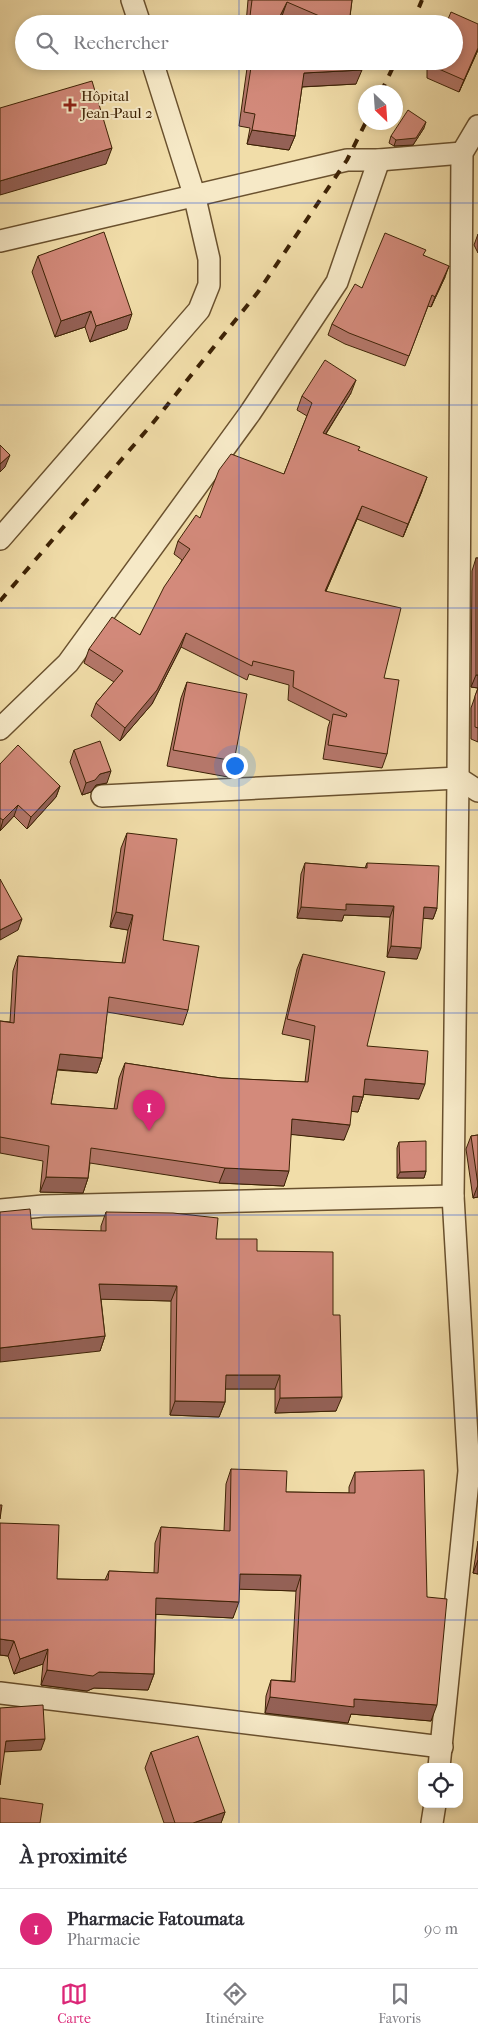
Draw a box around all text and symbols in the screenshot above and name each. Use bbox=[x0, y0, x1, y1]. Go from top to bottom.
search box bbox=[15, 15, 463, 70]
icon: search bbox=[33, 29, 61, 57]
text: Rechercher bbox=[73, 32, 169, 54]
north arrow bbox=[358, 85, 403, 130]
place label: Hôpital Jean-Paul 2 bbox=[80, 87, 153, 122]
marker: Hôpital Jean-Paul 2 bbox=[63, 98, 77, 112]
your location bbox=[222, 753, 248, 779]
pin: 1 bbox=[133, 1090, 165, 1131]
map controls bbox=[418, 1763, 463, 1808]
button: locate bbox=[418, 1763, 463, 1808]
text: À proximité bbox=[20, 1844, 127, 1868]
text: Pharmacie Fatoumata bbox=[67, 1908, 244, 1930]
text: 1 bbox=[33, 1919, 39, 1938]
text: 90 m bbox=[424, 1919, 458, 1938]
text: Pharmacie bbox=[67, 1930, 140, 1949]
tab: Carte bbox=[57, 1980, 91, 2027]
tab: Itinéraire bbox=[205, 1980, 264, 2027]
tab: Favoris bbox=[378, 1980, 421, 2027]

